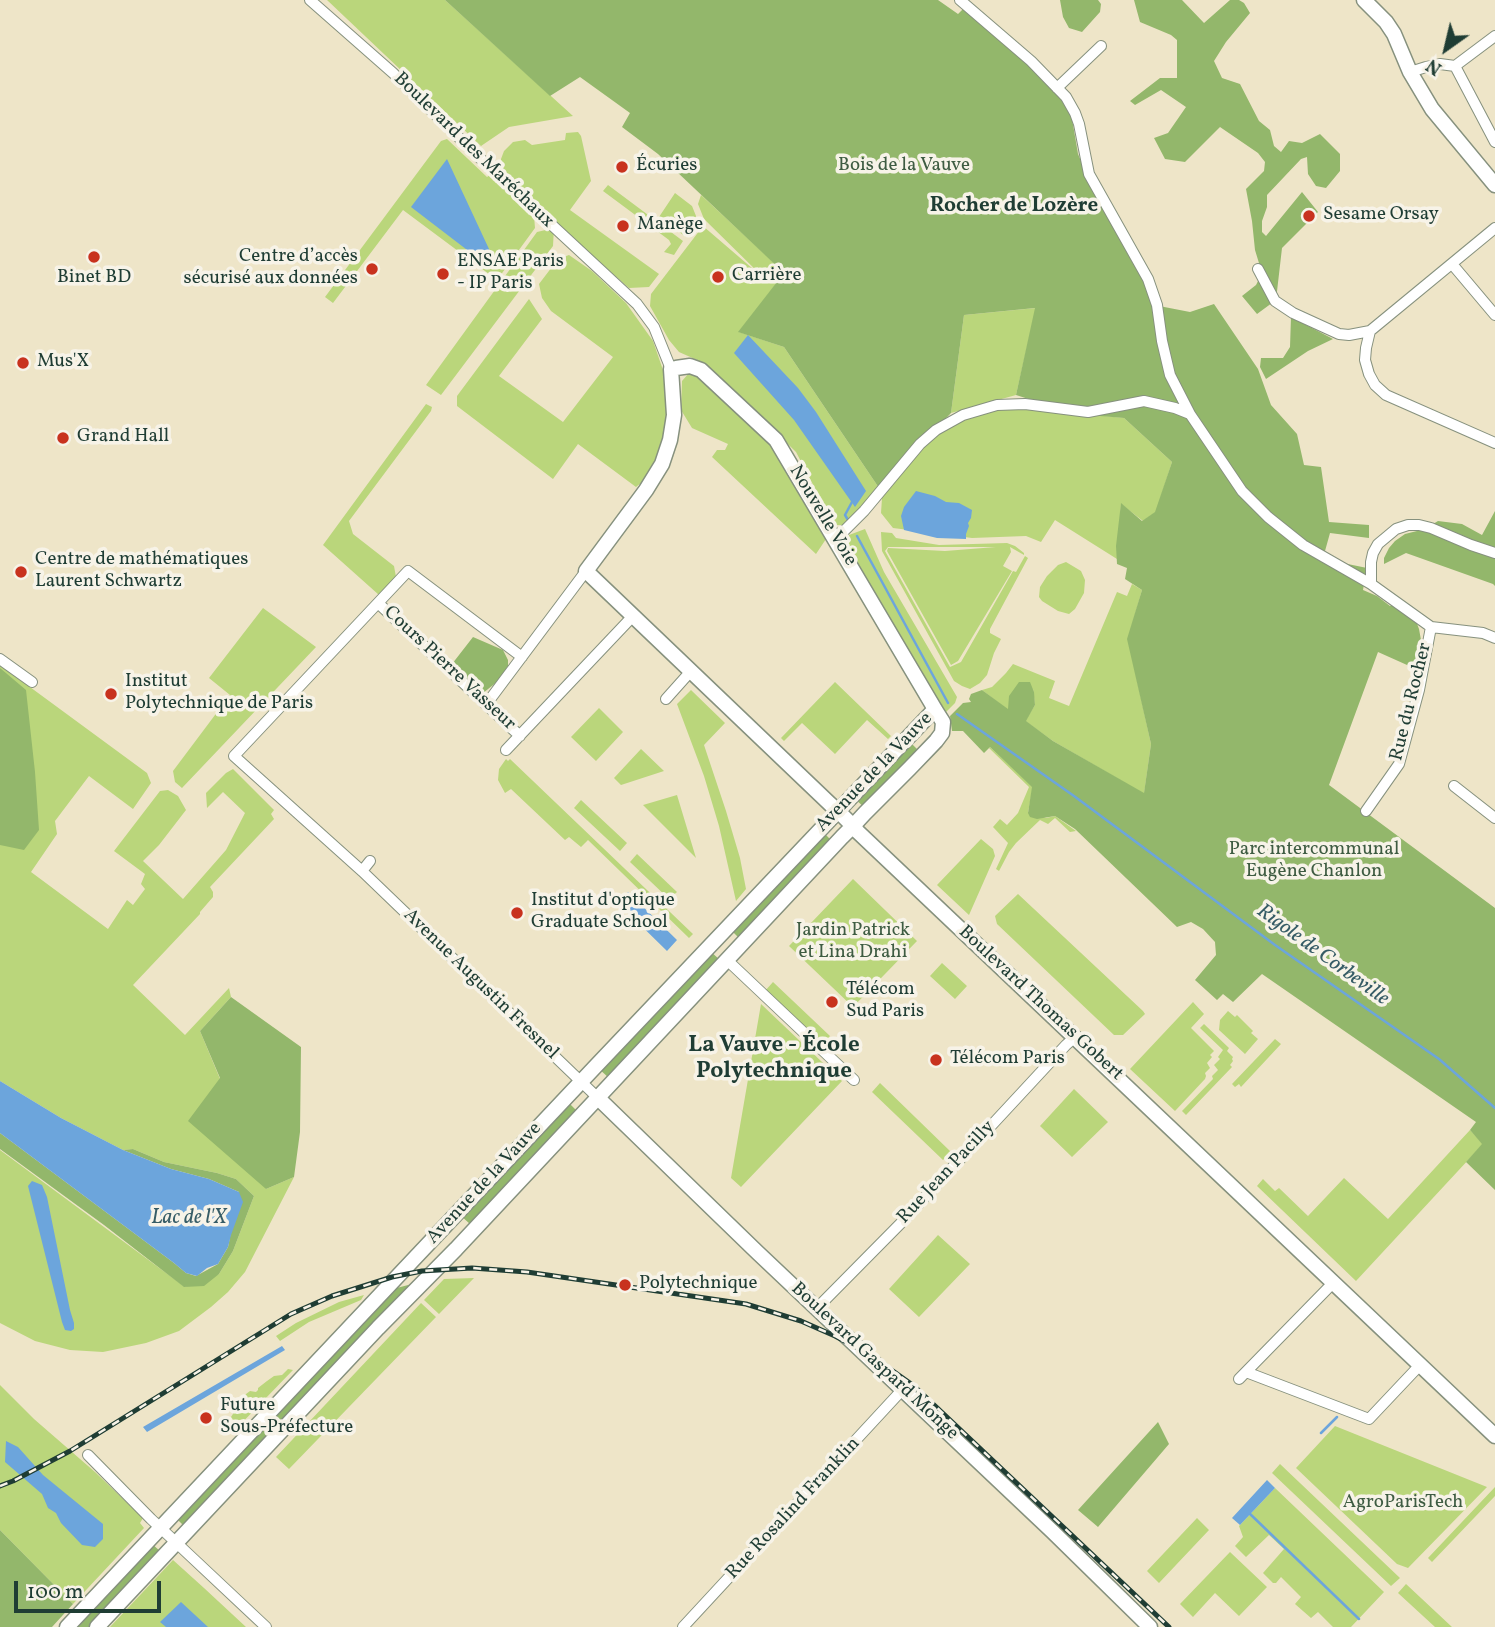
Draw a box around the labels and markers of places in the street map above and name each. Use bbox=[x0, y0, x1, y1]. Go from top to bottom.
place label: Écuries bbox=[636, 156, 697, 178]
marker: Écuries bbox=[614, 159, 630, 175]
place label: Sesame Orsay bbox=[1323, 205, 1439, 227]
marker: Sesame Orsay bbox=[1301, 208, 1317, 224]
place label: Manège bbox=[637, 215, 703, 237]
marker: Manège bbox=[615, 218, 631, 234]
place label: Centre d’accès sécurisé aux données bbox=[184, 247, 358, 291]
marker: Binet BD bbox=[86, 249, 102, 265]
place label: ENSAE Paris - IP Paris bbox=[457, 252, 564, 296]
marker: Centre d’accès sécurisé aux données bbox=[364, 261, 380, 277]
marker: ENSAE Paris - IP Paris bbox=[435, 266, 451, 282]
place label: Carrière bbox=[732, 266, 801, 288]
place label: Binet BD bbox=[57, 268, 131, 290]
marker: Carrière bbox=[710, 269, 726, 285]
place label: Mus'X bbox=[37, 352, 89, 374]
marker: Mus'X bbox=[15, 355, 31, 371]
place label: Grand Hall bbox=[77, 427, 169, 449]
marker: Grand Hall bbox=[55, 430, 71, 446]
place label: Centre de mathématiques Laurent Schwartz bbox=[35, 550, 248, 594]
marker: Centre de mathématiques Laurent Schwartz bbox=[13, 564, 29, 580]
place label: Institut Polytechnique de Paris bbox=[125, 672, 313, 716]
marker: Institut Polytechnique de Paris bbox=[103, 686, 119, 702]
place label: Institut d'optique Graduate School bbox=[531, 891, 675, 935]
marker: Institut d'optique Graduate School bbox=[509, 905, 525, 921]
place label: Télécom Sud Paris bbox=[846, 980, 924, 1024]
marker: Télécom Sud Paris bbox=[824, 994, 840, 1010]
place label: Télécom Paris bbox=[950, 1049, 1065, 1071]
marker: Télécom Paris bbox=[928, 1052, 944, 1068]
place label: Polytechnique bbox=[639, 1274, 758, 1296]
marker: Polytechnique bbox=[617, 1277, 633, 1293]
place label: Future Sous-Préfecture bbox=[220, 1396, 353, 1440]
marker: Future Sous-Préfecture bbox=[198, 1410, 214, 1426]

